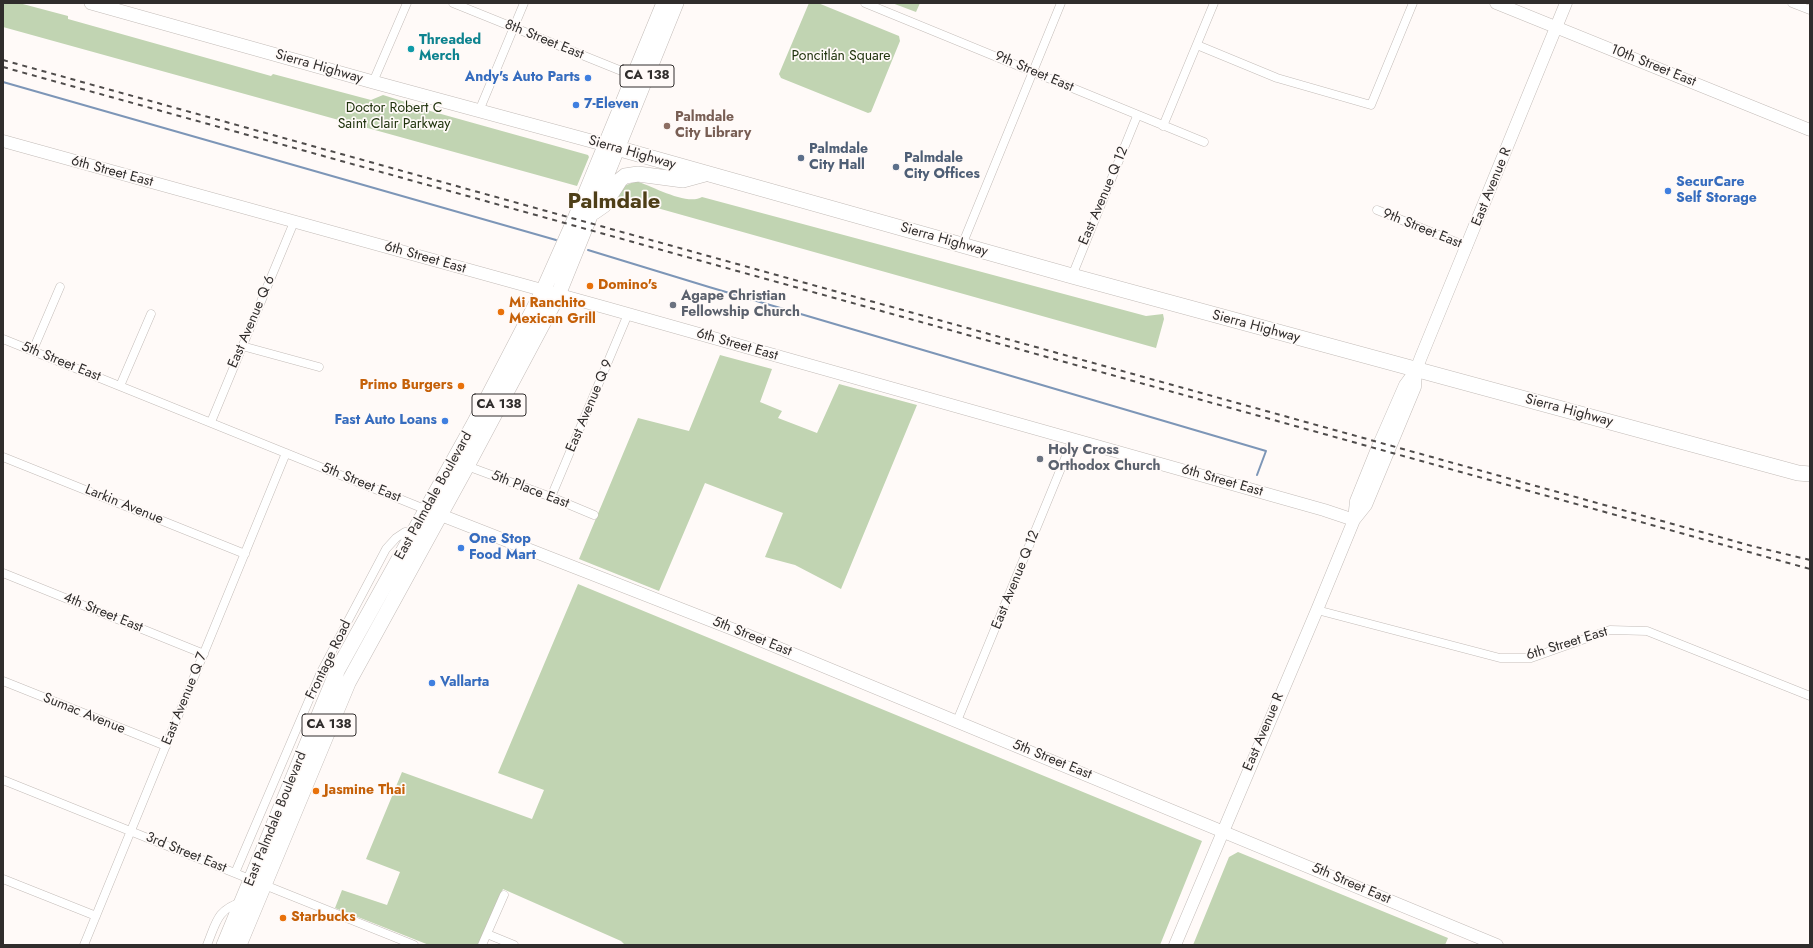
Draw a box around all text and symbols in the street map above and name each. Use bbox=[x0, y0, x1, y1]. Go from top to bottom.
street label: 8th Street East bbox=[502, 17, 586, 63]
place label: Threaded Merch bbox=[419, 33, 481, 66]
street label: 10th Street East bbox=[1608, 41, 1698, 91]
marker: Threaded Merch bbox=[406, 44, 416, 54]
street label: Sierra Highway bbox=[273, 46, 365, 88]
street label: 9th Street East bbox=[992, 48, 1076, 96]
park label: Poncitlán Square bbox=[791, 49, 891, 65]
road number: CA 138 bbox=[620, 65, 674, 87]
place label: Andy's Auto Parts bbox=[465, 70, 580, 86]
marker: Andy's Auto Parts bbox=[583, 73, 593, 83]
place label: 7-Eleven bbox=[584, 97, 639, 113]
marker: 7-Eleven bbox=[571, 100, 581, 110]
park label: Doctor Robert C Saint Clair Parkway bbox=[338, 101, 450, 134]
place label: Palmdale City Library bbox=[675, 110, 751, 142]
marker: Palmdale City Library bbox=[662, 121, 672, 131]
street label: Sierra Highway bbox=[586, 132, 678, 174]
place label: Palmdale City Hall bbox=[809, 142, 868, 174]
street label: East Avenue Q 12 bbox=[1076, 144, 1132, 248]
street label: East Avenue R bbox=[1469, 145, 1515, 229]
place label: Palmdale City Offices bbox=[904, 151, 980, 184]
street label: 6th Street East bbox=[69, 153, 155, 191]
marker: Palmdale City Hall bbox=[796, 153, 806, 163]
marker: Palmdale City Offices bbox=[891, 162, 901, 172]
place label: SecurCare Self Storage bbox=[1676, 175, 1757, 208]
marker: SecurCare Self Storage bbox=[1663, 186, 1673, 196]
district label: Palmdale bbox=[568, 190, 660, 216]
street label: 9th Street East bbox=[1380, 205, 1464, 253]
street label: Sierra Highway bbox=[898, 219, 990, 261]
street label: 6th Street East bbox=[382, 238, 468, 278]
street label: East Avenue Q 6 bbox=[225, 273, 279, 371]
place label: Domino's bbox=[598, 278, 657, 294]
marker: Domino's bbox=[585, 281, 595, 291]
place label: Agape Christian Fellowship Church bbox=[681, 289, 800, 322]
place label: Mi Ranchito Mexican Grill bbox=[509, 296, 596, 328]
marker: Agape Christian Fellowship Church bbox=[668, 300, 678, 310]
marker: Mi Ranchito Mexican Grill bbox=[496, 307, 506, 317]
street label: Sierra Highway bbox=[1210, 307, 1302, 347]
street label: 6th Street East bbox=[694, 325, 780, 365]
street label: 5th Street East bbox=[19, 339, 103, 385]
street label: East Avenue Q 9 bbox=[563, 357, 617, 455]
place label: Primo Burgers bbox=[359, 378, 453, 394]
marker: Primo Burgers bbox=[456, 381, 466, 391]
street label: Sierra Highway bbox=[1523, 391, 1615, 431]
road number: CA 138 bbox=[472, 394, 526, 416]
place label: Fast Auto Loans bbox=[334, 413, 437, 429]
marker: Fast Auto Loans bbox=[440, 416, 450, 426]
street label: East Palmdale Boulevard bbox=[392, 429, 476, 563]
place label: Holy Cross Orthodox Church bbox=[1048, 443, 1161, 476]
marker: Holy Cross Orthodox Church bbox=[1035, 454, 1045, 464]
street label: 5th Street East bbox=[319, 460, 403, 506]
street label: 6th Street East bbox=[1179, 461, 1265, 501]
street label: 5th Place East bbox=[489, 467, 571, 513]
street label: Larkin Avenue bbox=[82, 482, 166, 528]
street label: East Avenue Q 12 bbox=[989, 528, 1043, 632]
place label: One Stop Food Mart bbox=[469, 532, 536, 564]
marker: One Stop Food Mart bbox=[456, 543, 466, 553]
street label: 4th Street East bbox=[61, 589, 145, 637]
street label: 5th Street East bbox=[710, 614, 794, 660]
street label: Frontage Road bbox=[303, 618, 355, 702]
street label: 6th Street East bbox=[1524, 624, 1610, 664]
street label: East Avenue Q 7 bbox=[159, 650, 211, 748]
place label: Vallarta bbox=[440, 675, 489, 691]
marker: Vallarta bbox=[427, 678, 437, 688]
street label: Sumac Avenue bbox=[40, 690, 128, 738]
street label: East Avenue R bbox=[1240, 690, 1288, 774]
road number: CA 138 bbox=[302, 714, 356, 736]
street label: 5th Street East bbox=[1010, 737, 1094, 783]
street label: East Palmdale Boulevard bbox=[241, 749, 311, 889]
place label: Jasmine Thai bbox=[324, 783, 405, 799]
marker: Jasmine Thai bbox=[311, 786, 321, 796]
street label: 3rd Street East bbox=[143, 829, 229, 877]
street label: 5th Street East bbox=[1309, 860, 1393, 908]
place label: Starbucks bbox=[291, 910, 356, 926]
marker: Starbucks bbox=[278, 913, 288, 923]

